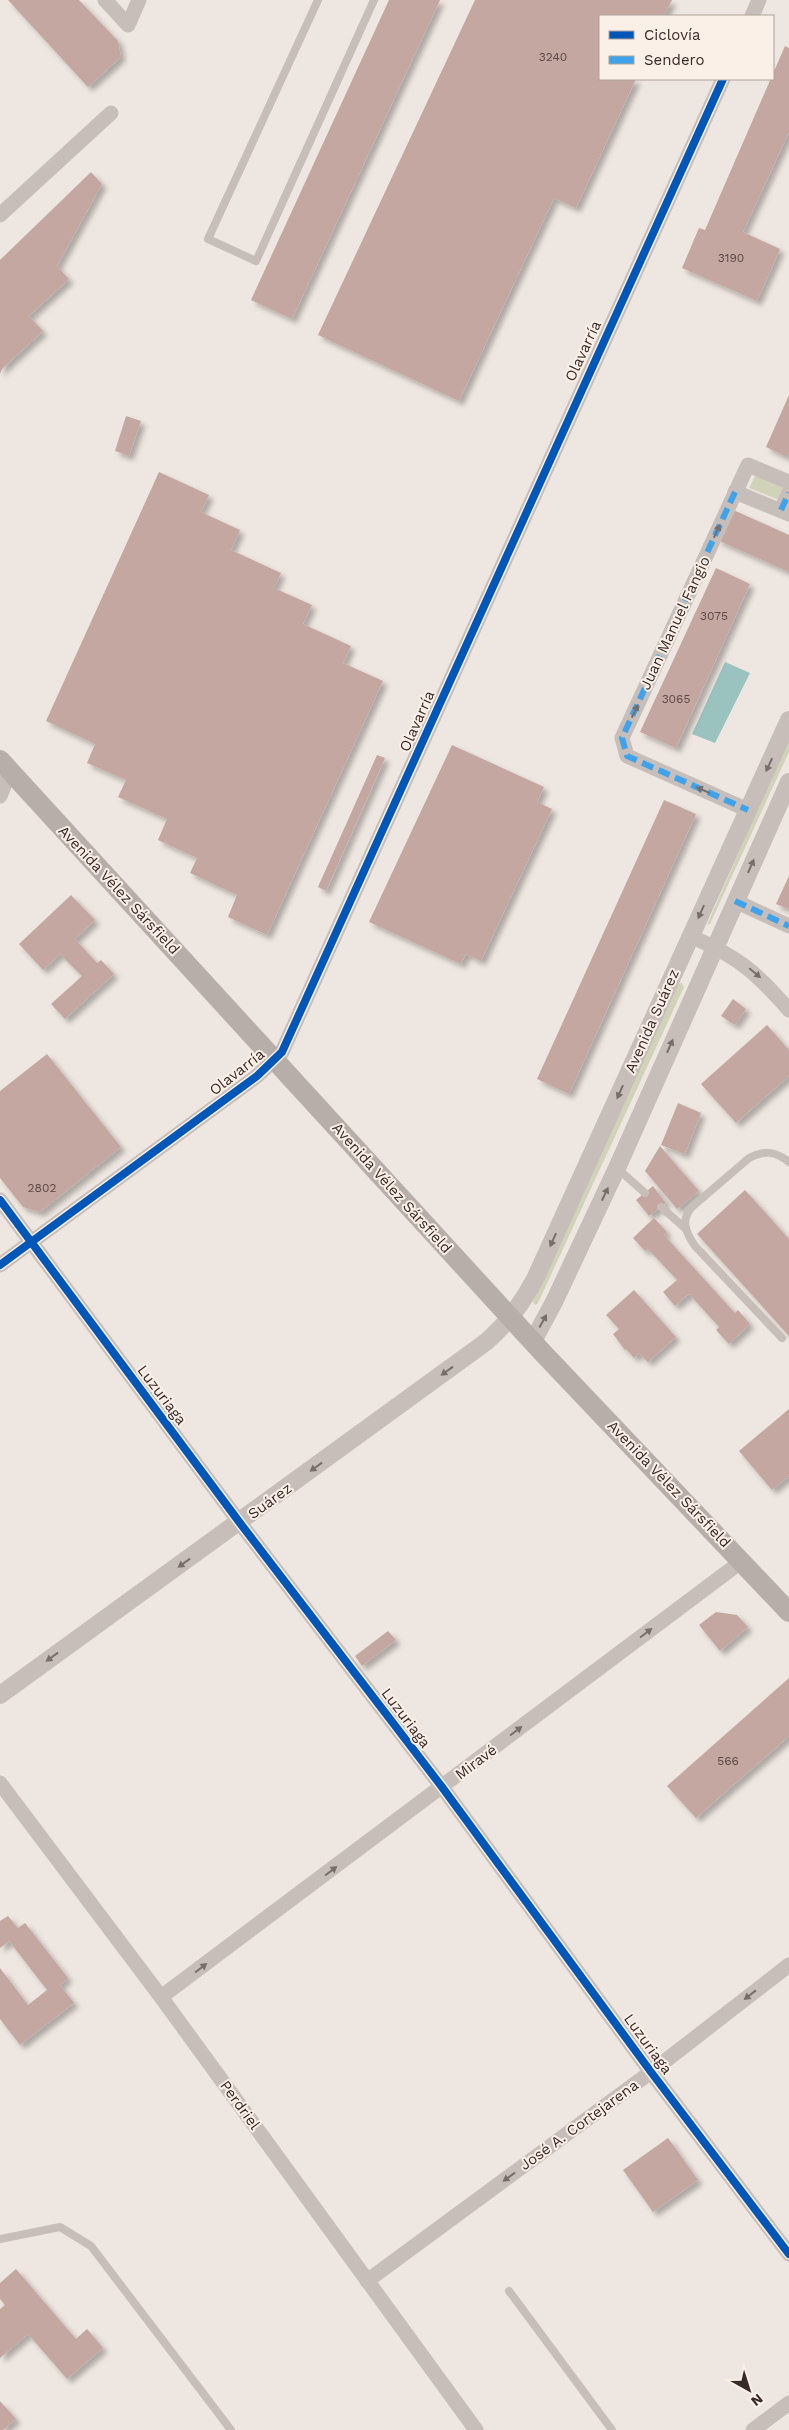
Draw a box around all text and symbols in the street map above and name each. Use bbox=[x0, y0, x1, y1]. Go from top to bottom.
legend bbox=[599, 15, 774, 80]
text: Ciclovía bbox=[644, 26, 701, 44]
house number: 3240 bbox=[539, 50, 567, 64]
text: Sendero bbox=[644, 51, 705, 69]
house number: 3190 bbox=[718, 251, 744, 265]
street label: Olavarría bbox=[561, 317, 605, 384]
one-way arrow bbox=[713, 524, 721, 538]
street label: Juan Manuel Fangio bbox=[636, 553, 714, 693]
house number: 3075 bbox=[700, 609, 728, 623]
street label: Olavarría bbox=[396, 687, 439, 754]
house number: 3065 bbox=[662, 692, 690, 706]
one-way arrow bbox=[631, 704, 639, 718]
one-way arrow bbox=[764, 758, 772, 772]
one-way arrow bbox=[696, 786, 710, 794]
street label: Avenida Vélez Sársfield bbox=[55, 822, 183, 958]
one-way arrow bbox=[748, 859, 756, 873]
one-way arrow bbox=[696, 905, 704, 919]
street label: Avenida Suárez bbox=[621, 966, 683, 1076]
one-way arrow bbox=[748, 968, 761, 979]
one-way arrow bbox=[667, 1039, 675, 1053]
street label: Olavarría bbox=[206, 1045, 268, 1099]
one-way arrow bbox=[615, 1085, 623, 1099]
street label: Avenida Vélez Sársfield bbox=[329, 1119, 455, 1257]
house number: 2802 bbox=[28, 1181, 56, 1195]
one-way arrow bbox=[601, 1187, 609, 1201]
one-way arrow bbox=[548, 1233, 557, 1248]
one-way arrow bbox=[539, 1315, 548, 1328]
street label: Luzuriaga bbox=[134, 1361, 191, 1429]
one-way arrow bbox=[441, 1365, 454, 1376]
street label: Avenida Vélez Sársfield bbox=[604, 1417, 734, 1551]
one-way arrow bbox=[309, 1462, 323, 1472]
street label: Suárez bbox=[245, 1479, 295, 1523]
one-way arrow bbox=[178, 1557, 191, 1568]
one-way arrow bbox=[639, 1628, 653, 1638]
one-way arrow bbox=[45, 1652, 59, 1662]
street label: Luzuriaga bbox=[378, 1684, 435, 1752]
one-way arrow bbox=[509, 1726, 523, 1736]
street label: Miravé bbox=[452, 1741, 500, 1783]
house number: 566 bbox=[717, 1754, 739, 1768]
one-way arrow bbox=[324, 1866, 338, 1876]
one-way arrow bbox=[194, 1963, 208, 1973]
one-way arrow bbox=[743, 1990, 757, 2000]
street label: Luzuriaga bbox=[620, 2010, 676, 2078]
street label: José A. Cortejarena bbox=[516, 2076, 642, 2174]
street label: Perdriel bbox=[216, 2077, 264, 2133]
one-way arrow bbox=[502, 2171, 515, 2181]
north arrow bbox=[724, 2365, 774, 2415]
text: N bbox=[748, 2391, 766, 2410]

